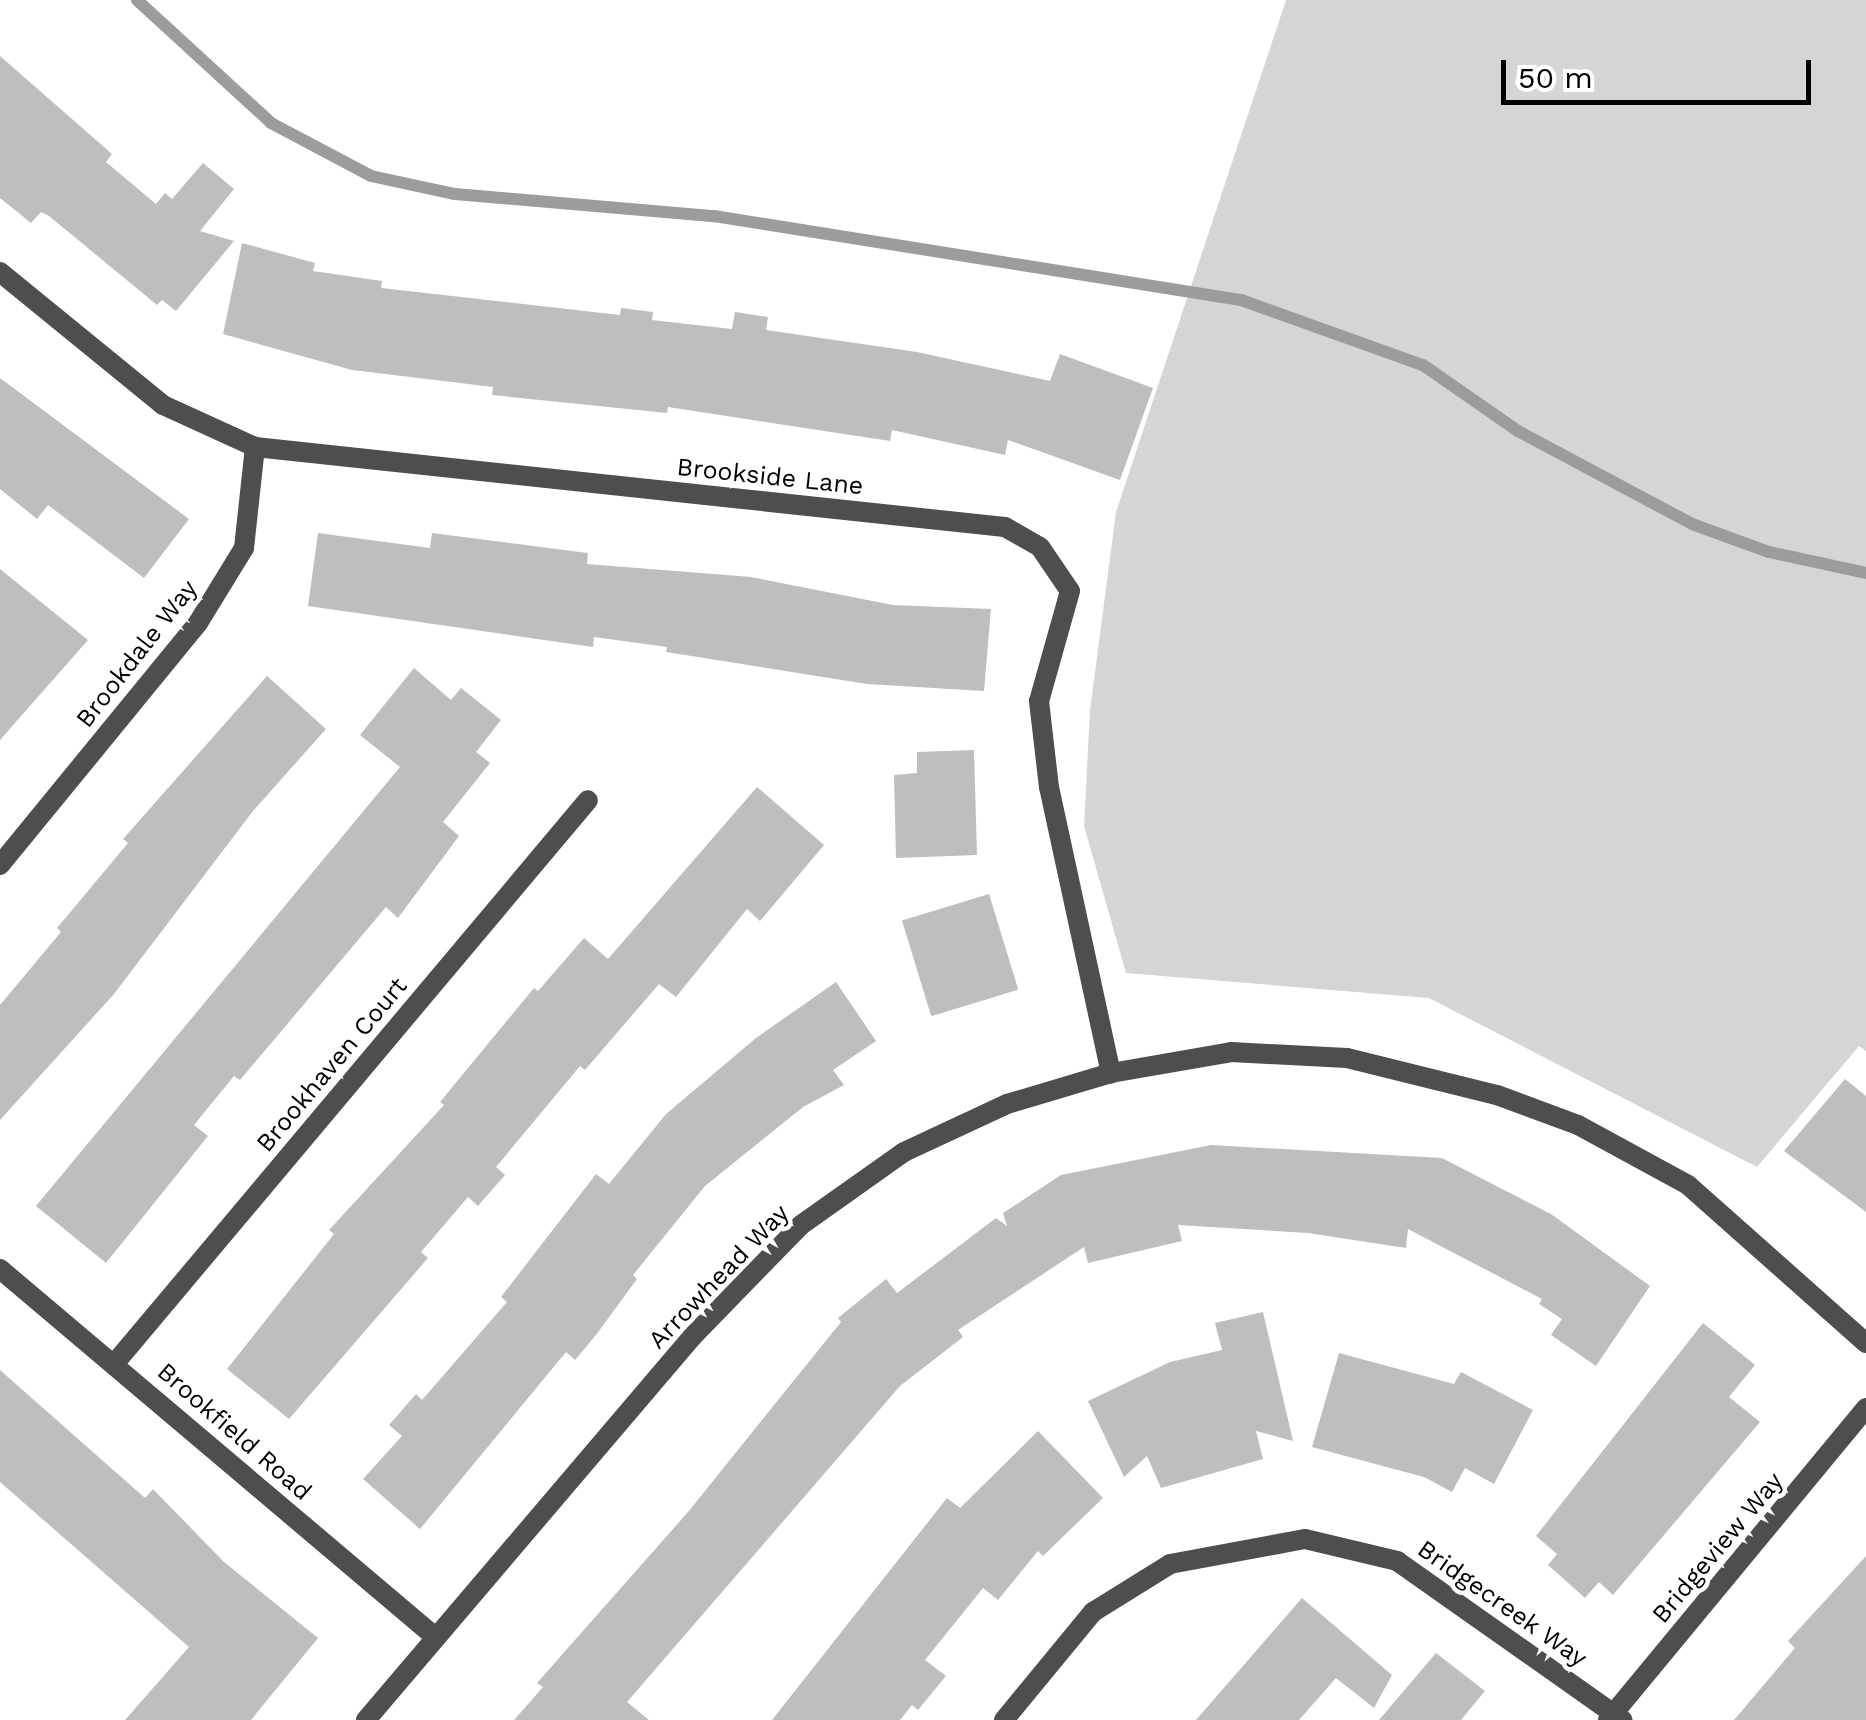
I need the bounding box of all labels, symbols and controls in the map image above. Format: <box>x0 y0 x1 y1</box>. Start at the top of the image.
scale bar <box>1506 40 1816 102</box>
text: 50 m <box>1518 60 1593 95</box>
street label: Brookside Lane <box>675 452 865 502</box>
street label: Brookdale Way <box>70 574 204 734</box>
street label: Brookhaven Court <box>250 972 414 1158</box>
street label: Arrowhead Way <box>642 1198 796 1356</box>
street label: Brookfield Road <box>151 1357 317 1507</box>
street label: Bridgeview Way <box>1646 1466 1790 1630</box>
street label: Bridgecreek Way <box>1411 1534 1593 1674</box>

